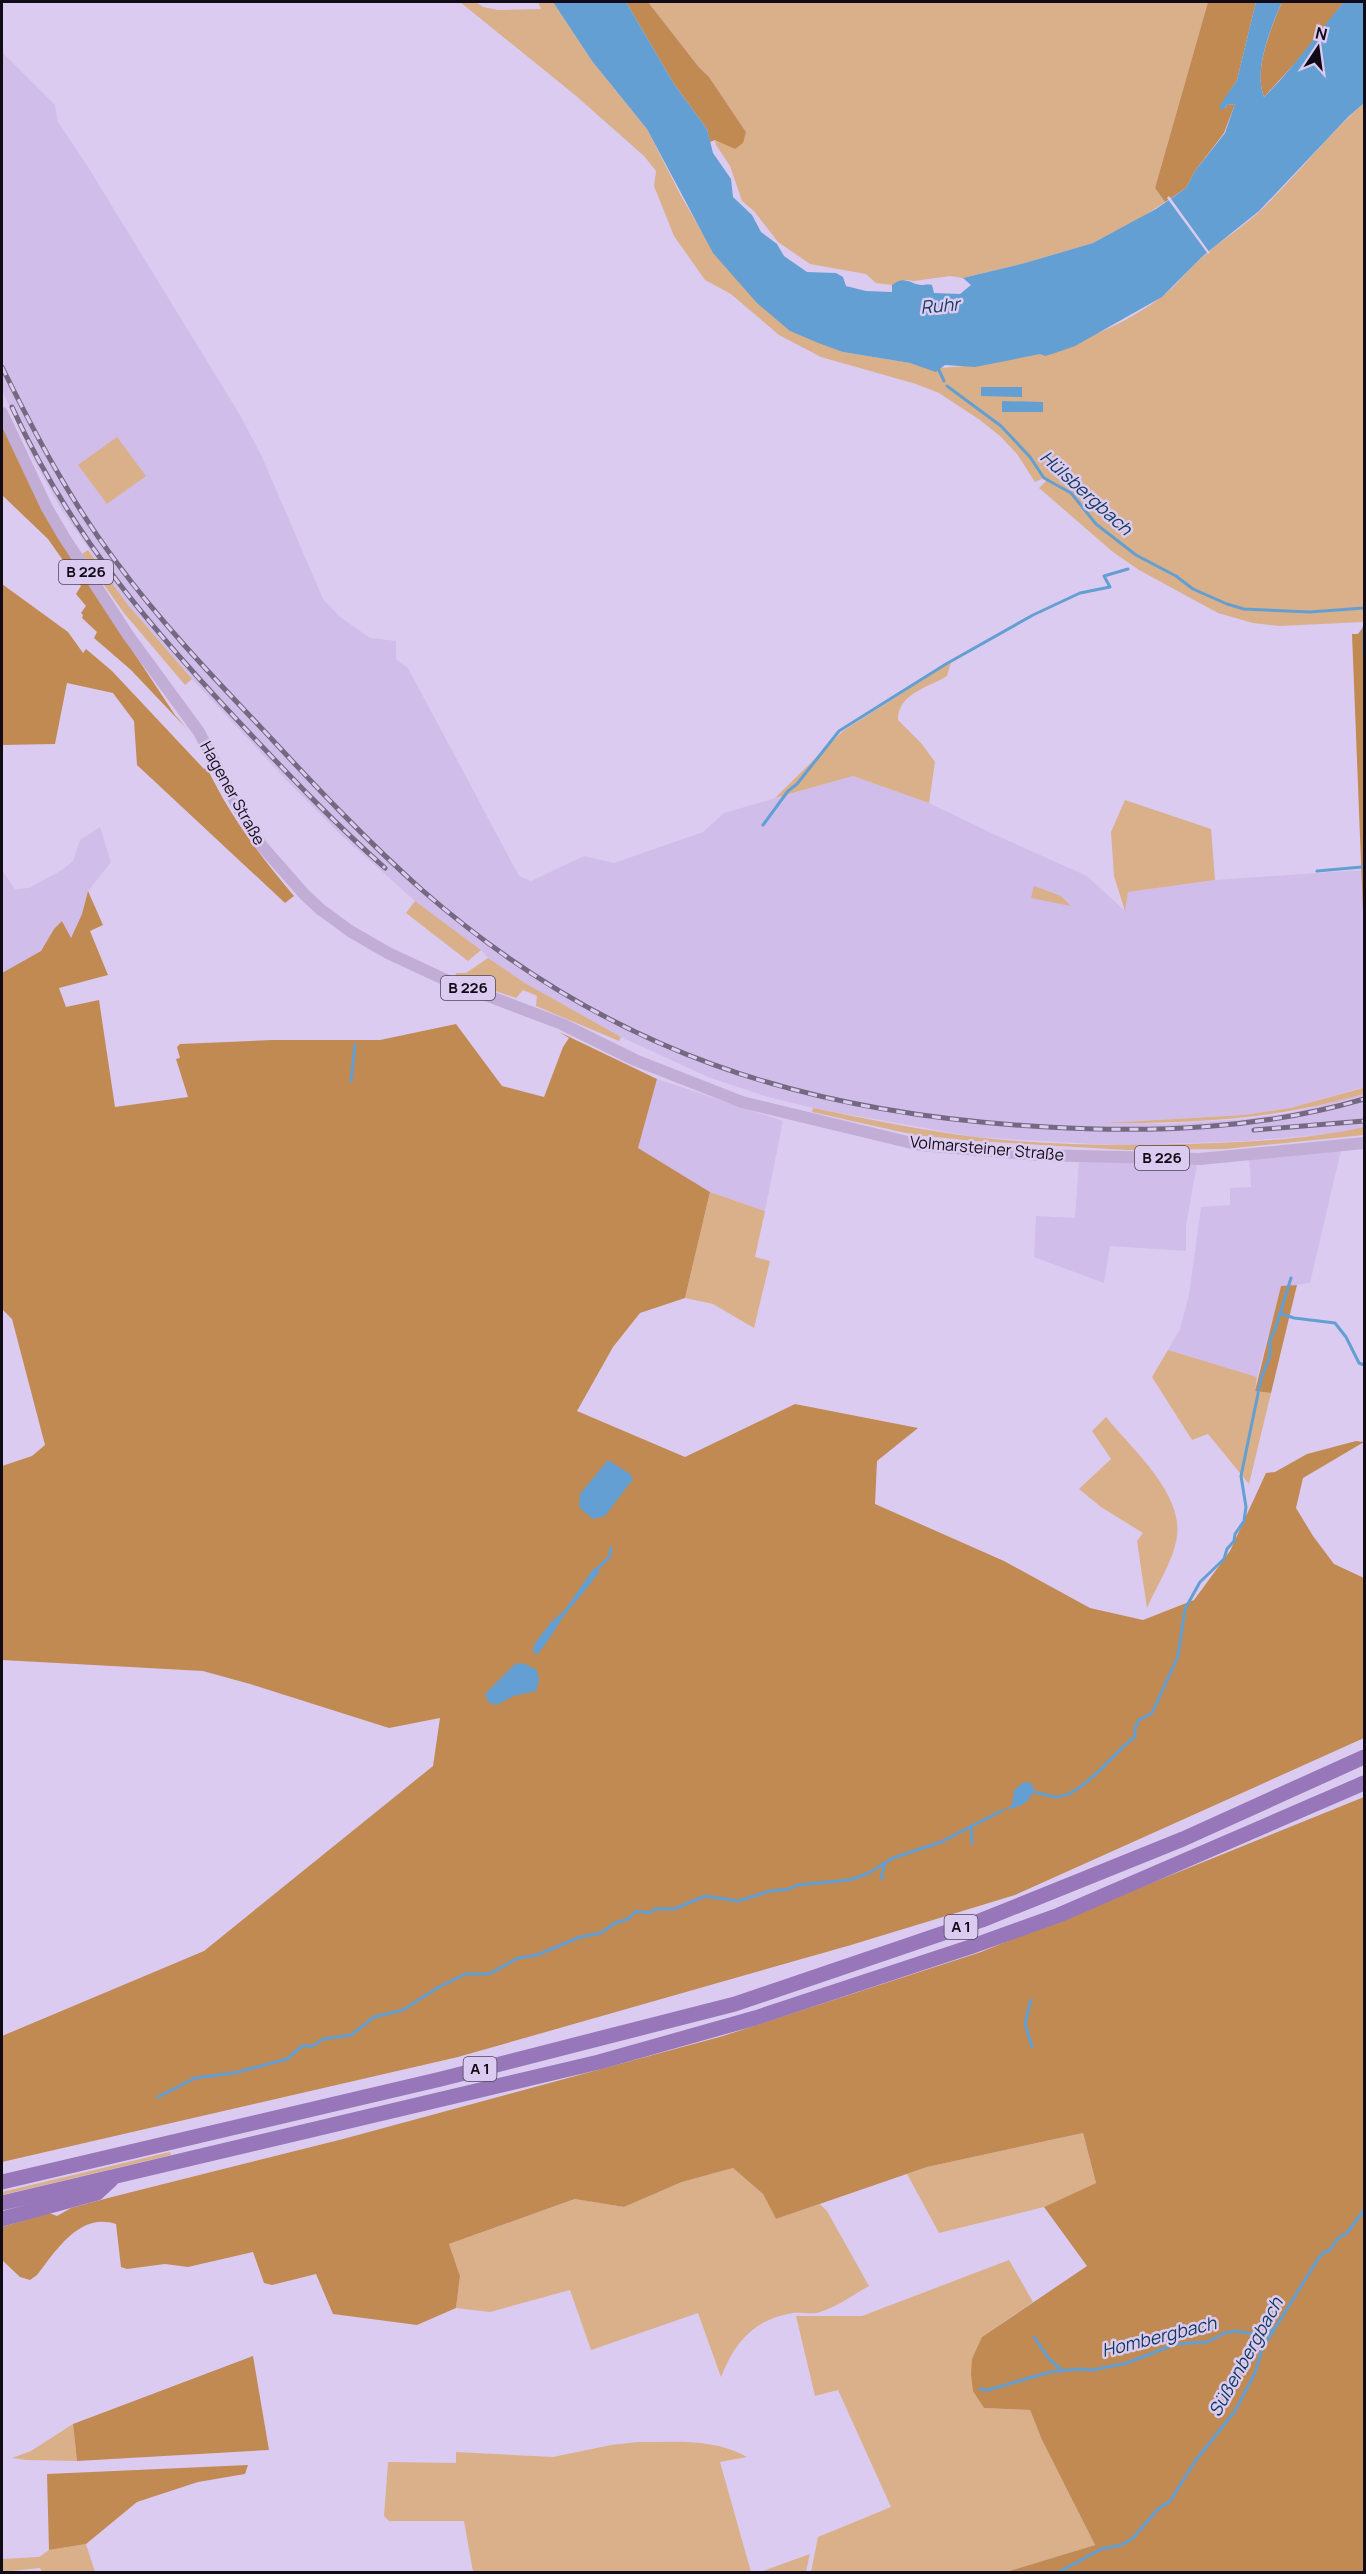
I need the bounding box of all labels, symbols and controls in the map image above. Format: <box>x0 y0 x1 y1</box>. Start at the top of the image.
north arrow <box>1288 18 1348 78</box>
text: N <box>1313 21 1329 45</box>
water label: Ruhr <box>919 291 963 319</box>
water label: Hülsbergbach <box>1036 445 1139 541</box>
road number: B 226 <box>59 560 113 584</box>
street label: Hagener Straße <box>195 737 271 849</box>
road number: B 226 <box>441 976 495 1000</box>
street label: Volmarsteiner Straße <box>909 1130 1065 1166</box>
road number: B 226 <box>1135 1146 1189 1170</box>
road number: A 1 <box>944 1915 978 1939</box>
road number: A 1 <box>464 2057 496 2081</box>
water label: Süßenbergbach <box>1202 2291 1288 2420</box>
water label: Hombergbach <box>1099 2310 1220 2362</box>

